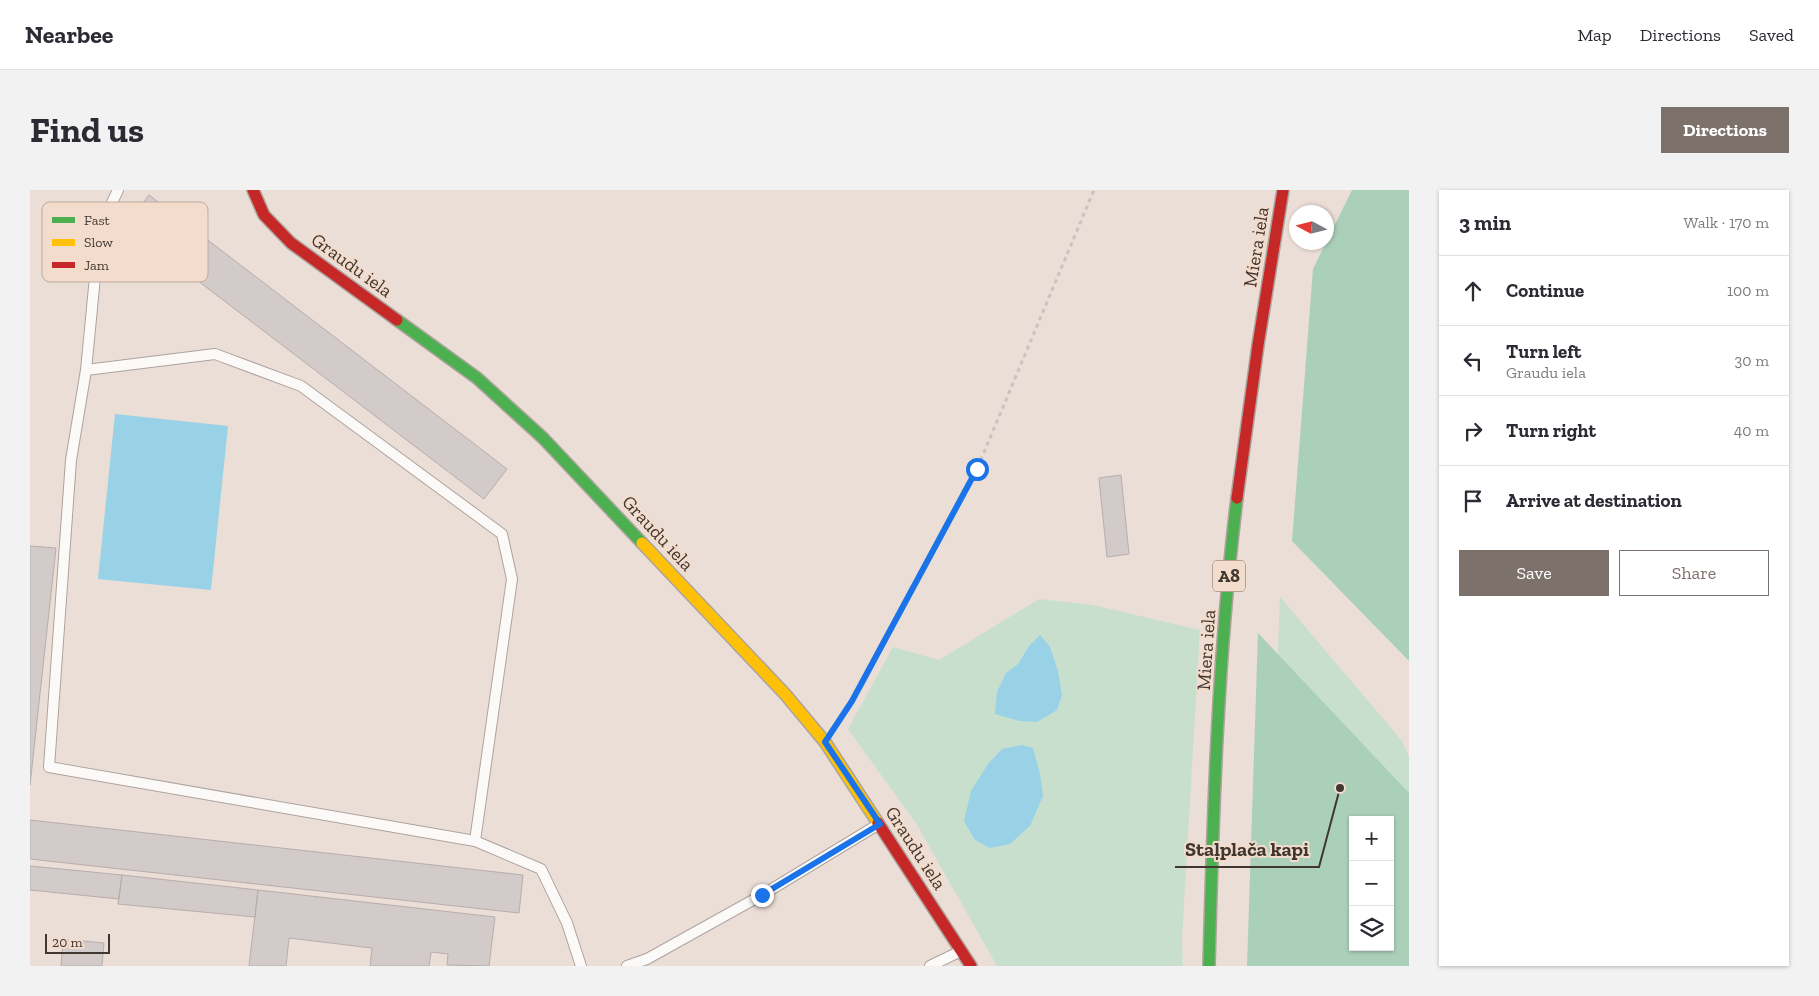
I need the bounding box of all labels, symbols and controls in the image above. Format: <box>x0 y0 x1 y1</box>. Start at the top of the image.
text: Nearbee <box>25 20 113 49</box>
text: Map <box>1577 24 1612 46</box>
text: Directions <box>1640 24 1721 46</box>
text: Saved <box>1749 24 1794 46</box>
button: Directions <box>1661 107 1789 153</box>
text: Find us <box>30 109 144 151</box>
legend <box>42 202 208 282</box>
street label: Miera iela <box>1238 205 1274 289</box>
north arrow <box>1289 205 1334 250</box>
text: 3 min <box>1459 210 1511 235</box>
text: Fast <box>84 212 111 229</box>
text: Walk · 170 m <box>1684 213 1769 232</box>
street label: Graudu iela <box>307 228 397 302</box>
text: Slow <box>84 234 113 251</box>
text: Jam <box>84 257 109 274</box>
icon: ahead <box>1459 277 1487 305</box>
text: Continue <box>1506 279 1584 302</box>
text: 100 m <box>1727 281 1769 300</box>
text: Turn left <box>1506 340 1581 363</box>
icon: left <box>1459 347 1487 375</box>
text: 30 m <box>1735 351 1769 370</box>
text: Graudu iela <box>1506 363 1586 382</box>
icon: right <box>1459 417 1487 445</box>
text: Turn right <box>1506 419 1596 442</box>
text: 40 m <box>1734 421 1769 440</box>
route start <box>966 458 989 481</box>
icon: arrive <box>1459 487 1487 515</box>
text: Arrive at destination <box>1506 489 1682 512</box>
street label: Graudu iela <box>617 490 699 576</box>
button: Save <box>1459 550 1609 596</box>
button: Share <box>1619 550 1769 596</box>
road number: A8 <box>1213 561 1245 592</box>
street label: Miera iela <box>1192 609 1220 691</box>
street label: Graudu iela <box>881 802 951 894</box>
map controls <box>1349 816 1394 951</box>
button: + <box>1349 816 1394 861</box>
callout: Staļplača kapi <box>1175 832 1319 867</box>
text: Staļplača kapi <box>1185 837 1309 861</box>
button: − <box>1349 861 1394 906</box>
route end <box>751 884 774 907</box>
button: layers <box>1349 906 1394 951</box>
scale bar <box>45 931 110 954</box>
text: 20 m <box>52 934 83 951</box>

